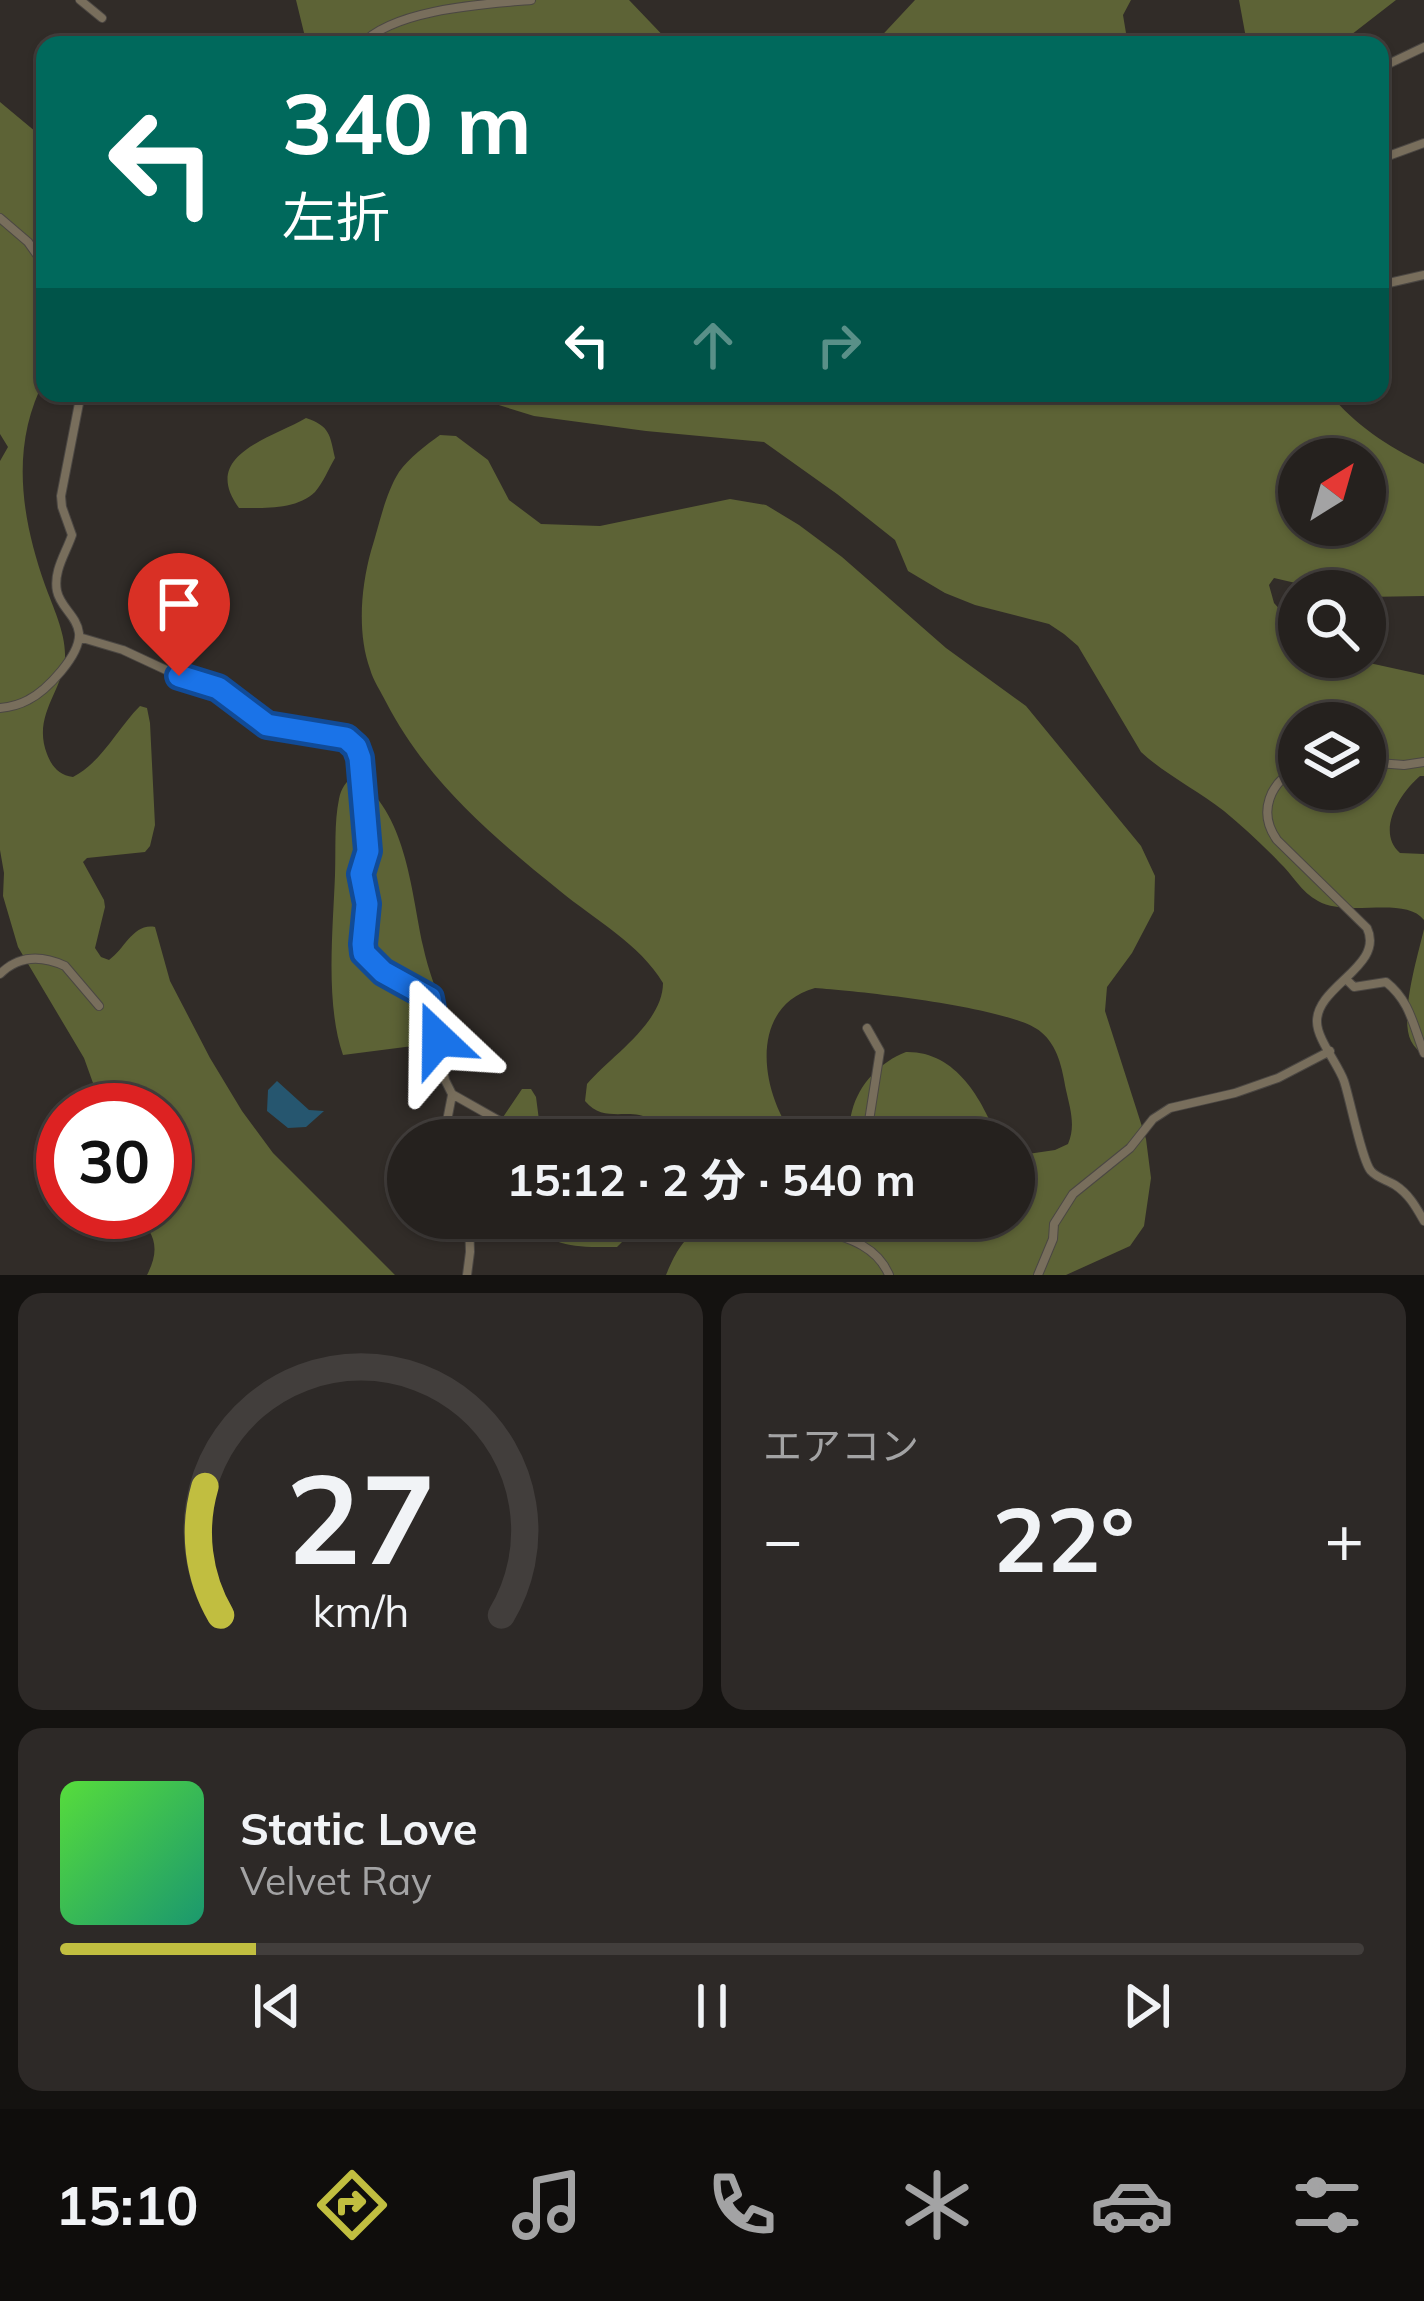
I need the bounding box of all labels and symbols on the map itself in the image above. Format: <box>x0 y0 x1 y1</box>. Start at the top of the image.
north arrow <box>1278 438 1386 546</box>
pin <box>128 553 230 676</box>
position arrow <box>375 976 501 1102</box>
speed limit sign: 30 <box>36 1083 192 1239</box>

